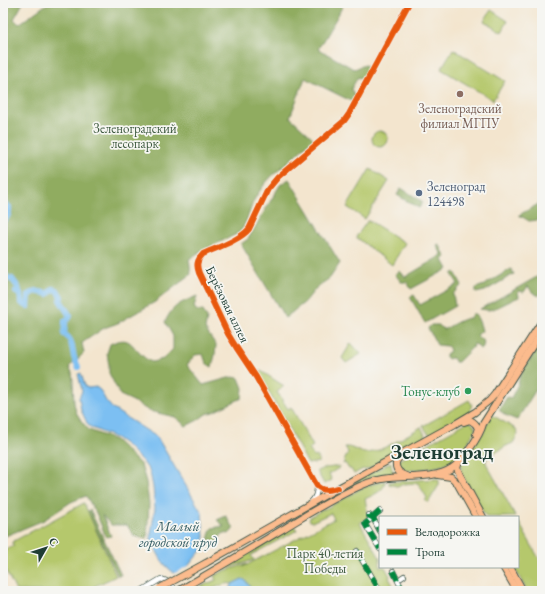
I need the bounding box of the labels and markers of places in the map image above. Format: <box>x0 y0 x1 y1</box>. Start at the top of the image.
marker: Зеленоградский филиал МГПУ <box>455 89 465 99</box>
place label: Зеленоградский филиал МГПУ <box>418 100 502 132</box>
place label: Зеленоград 124498 <box>427 178 486 210</box>
marker: Зеленоград 124498 <box>414 188 424 198</box>
place label: Тонус-клуб <box>401 383 460 400</box>
marker: Тонус-клуб <box>463 386 473 396</box>

